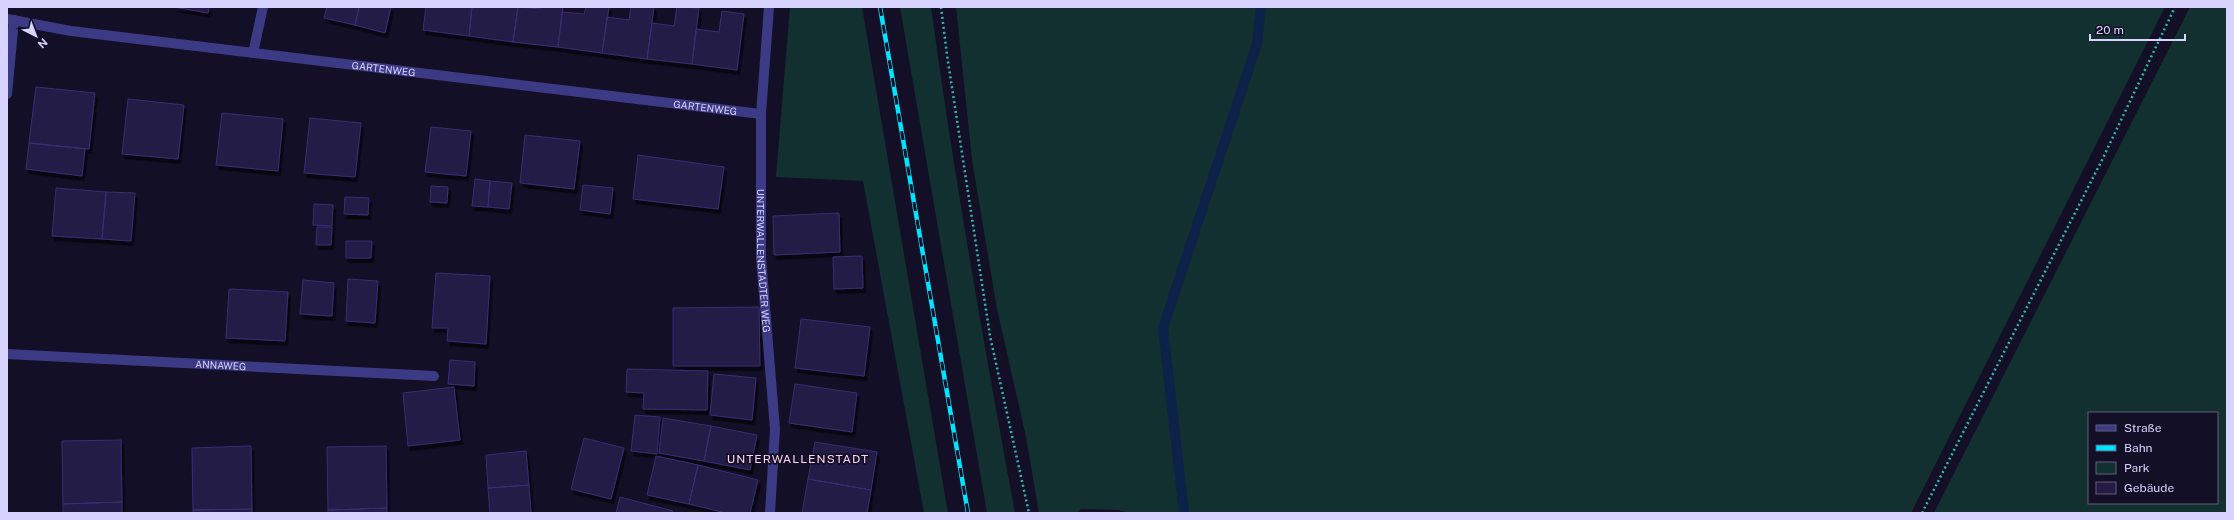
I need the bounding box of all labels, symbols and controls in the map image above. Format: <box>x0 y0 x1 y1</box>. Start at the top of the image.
north arrow <box>16 16 56 56</box>
scale bar <box>2090 16 2185 42</box>
text: 20 m <box>2096 23 2124 37</box>
text: N <box>35 36 50 51</box>
street label: GARTENWEG <box>351 59 416 78</box>
street label: GARTENWEG <box>673 98 738 117</box>
street label: UNTERWALLENSTADTER WEG <box>755 189 773 333</box>
street label: ANNAWEG <box>195 358 247 372</box>
legend <box>2088 412 2218 504</box>
text: Straße <box>2124 421 2162 435</box>
text: Bahn <box>2124 441 2153 455</box>
district label: UNTERWALLENSTADT <box>727 452 869 466</box>
text: Park <box>2124 461 2150 475</box>
text: Gebäude <box>2124 481 2174 495</box>

